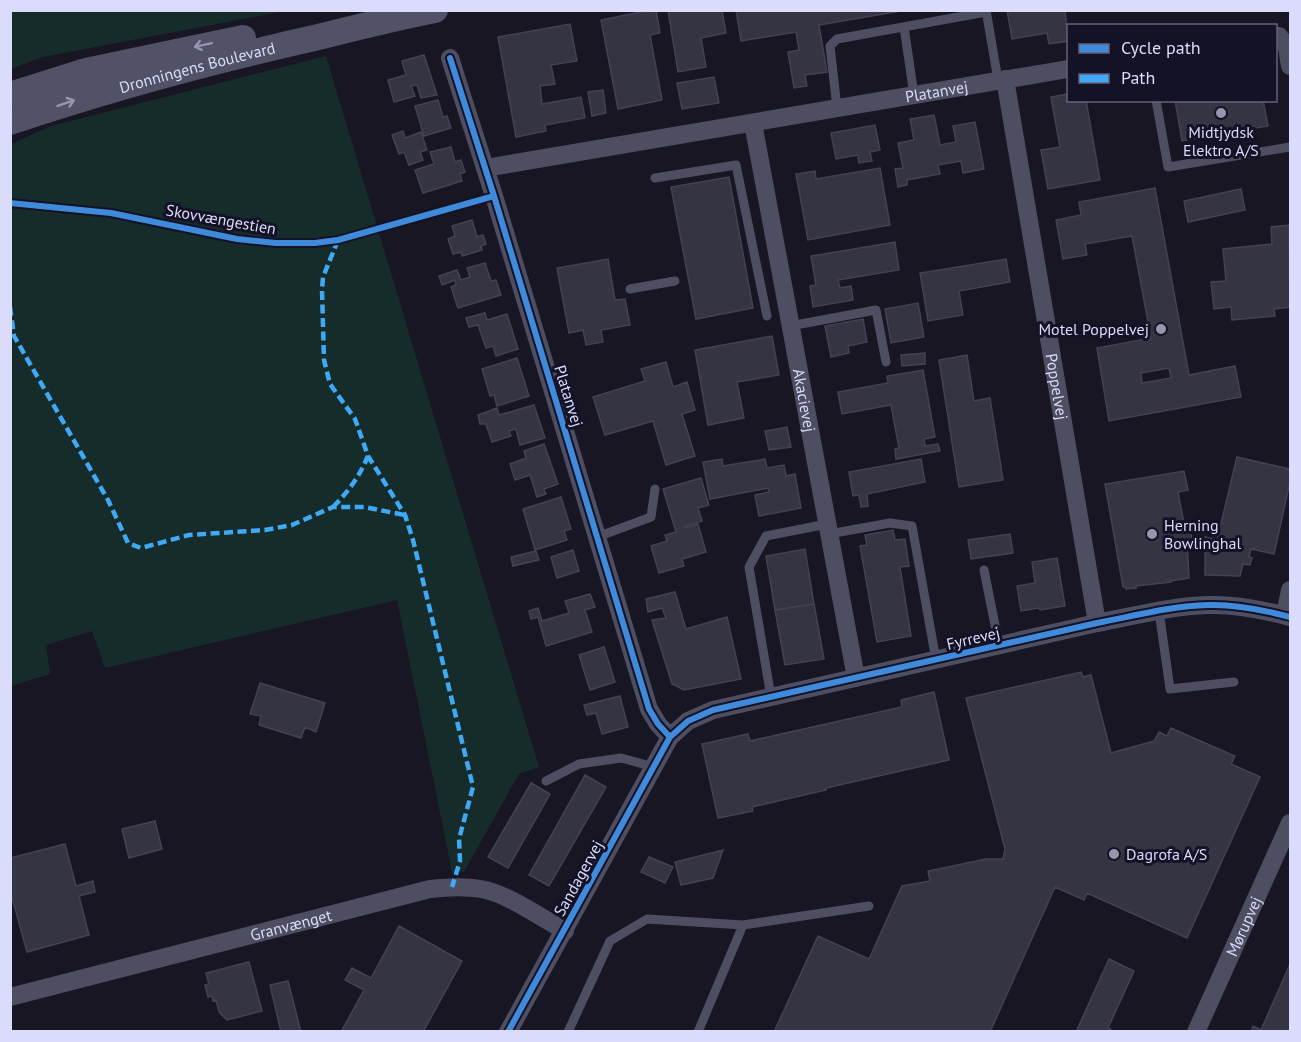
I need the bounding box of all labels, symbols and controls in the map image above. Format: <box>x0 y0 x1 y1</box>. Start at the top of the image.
legend <box>1067 24 1277 102</box>
text: Cycle path <box>1121 36 1201 59</box>
street label: Dronningens Boulevard <box>117 37 277 97</box>
one-way arrow <box>194 40 213 51</box>
text: Path <box>1121 66 1155 89</box>
street label: Platanvej <box>903 76 970 107</box>
one-way arrow <box>56 97 75 108</box>
marker: Midtjydsk Elektro A/S <box>1214 106 1228 120</box>
place label: Midtjydsk Elektro A/S <box>1183 122 1259 160</box>
street label: Skovvængestien <box>164 199 278 239</box>
place label: Motel Poppelvej <box>1038 319 1149 339</box>
marker: Motel Poppelvej <box>1154 322 1168 336</box>
street label: Poppelvej <box>1042 352 1072 421</box>
street label: Platanvej <box>550 363 588 429</box>
street label: Akacievej <box>789 367 820 434</box>
place label: Herning Bowlinghal <box>1164 515 1241 553</box>
marker: Herning Bowlinghal <box>1145 527 1159 541</box>
street label: Fyrrevej <box>944 622 1002 654</box>
street label: Sandagervej <box>549 836 607 920</box>
place label: Dagrofa A/S <box>1126 844 1207 864</box>
marker: Dagrofa A/S <box>1107 847 1121 861</box>
street label: Mørupvej <box>1221 893 1266 959</box>
street label: Granvænget <box>248 905 334 945</box>

